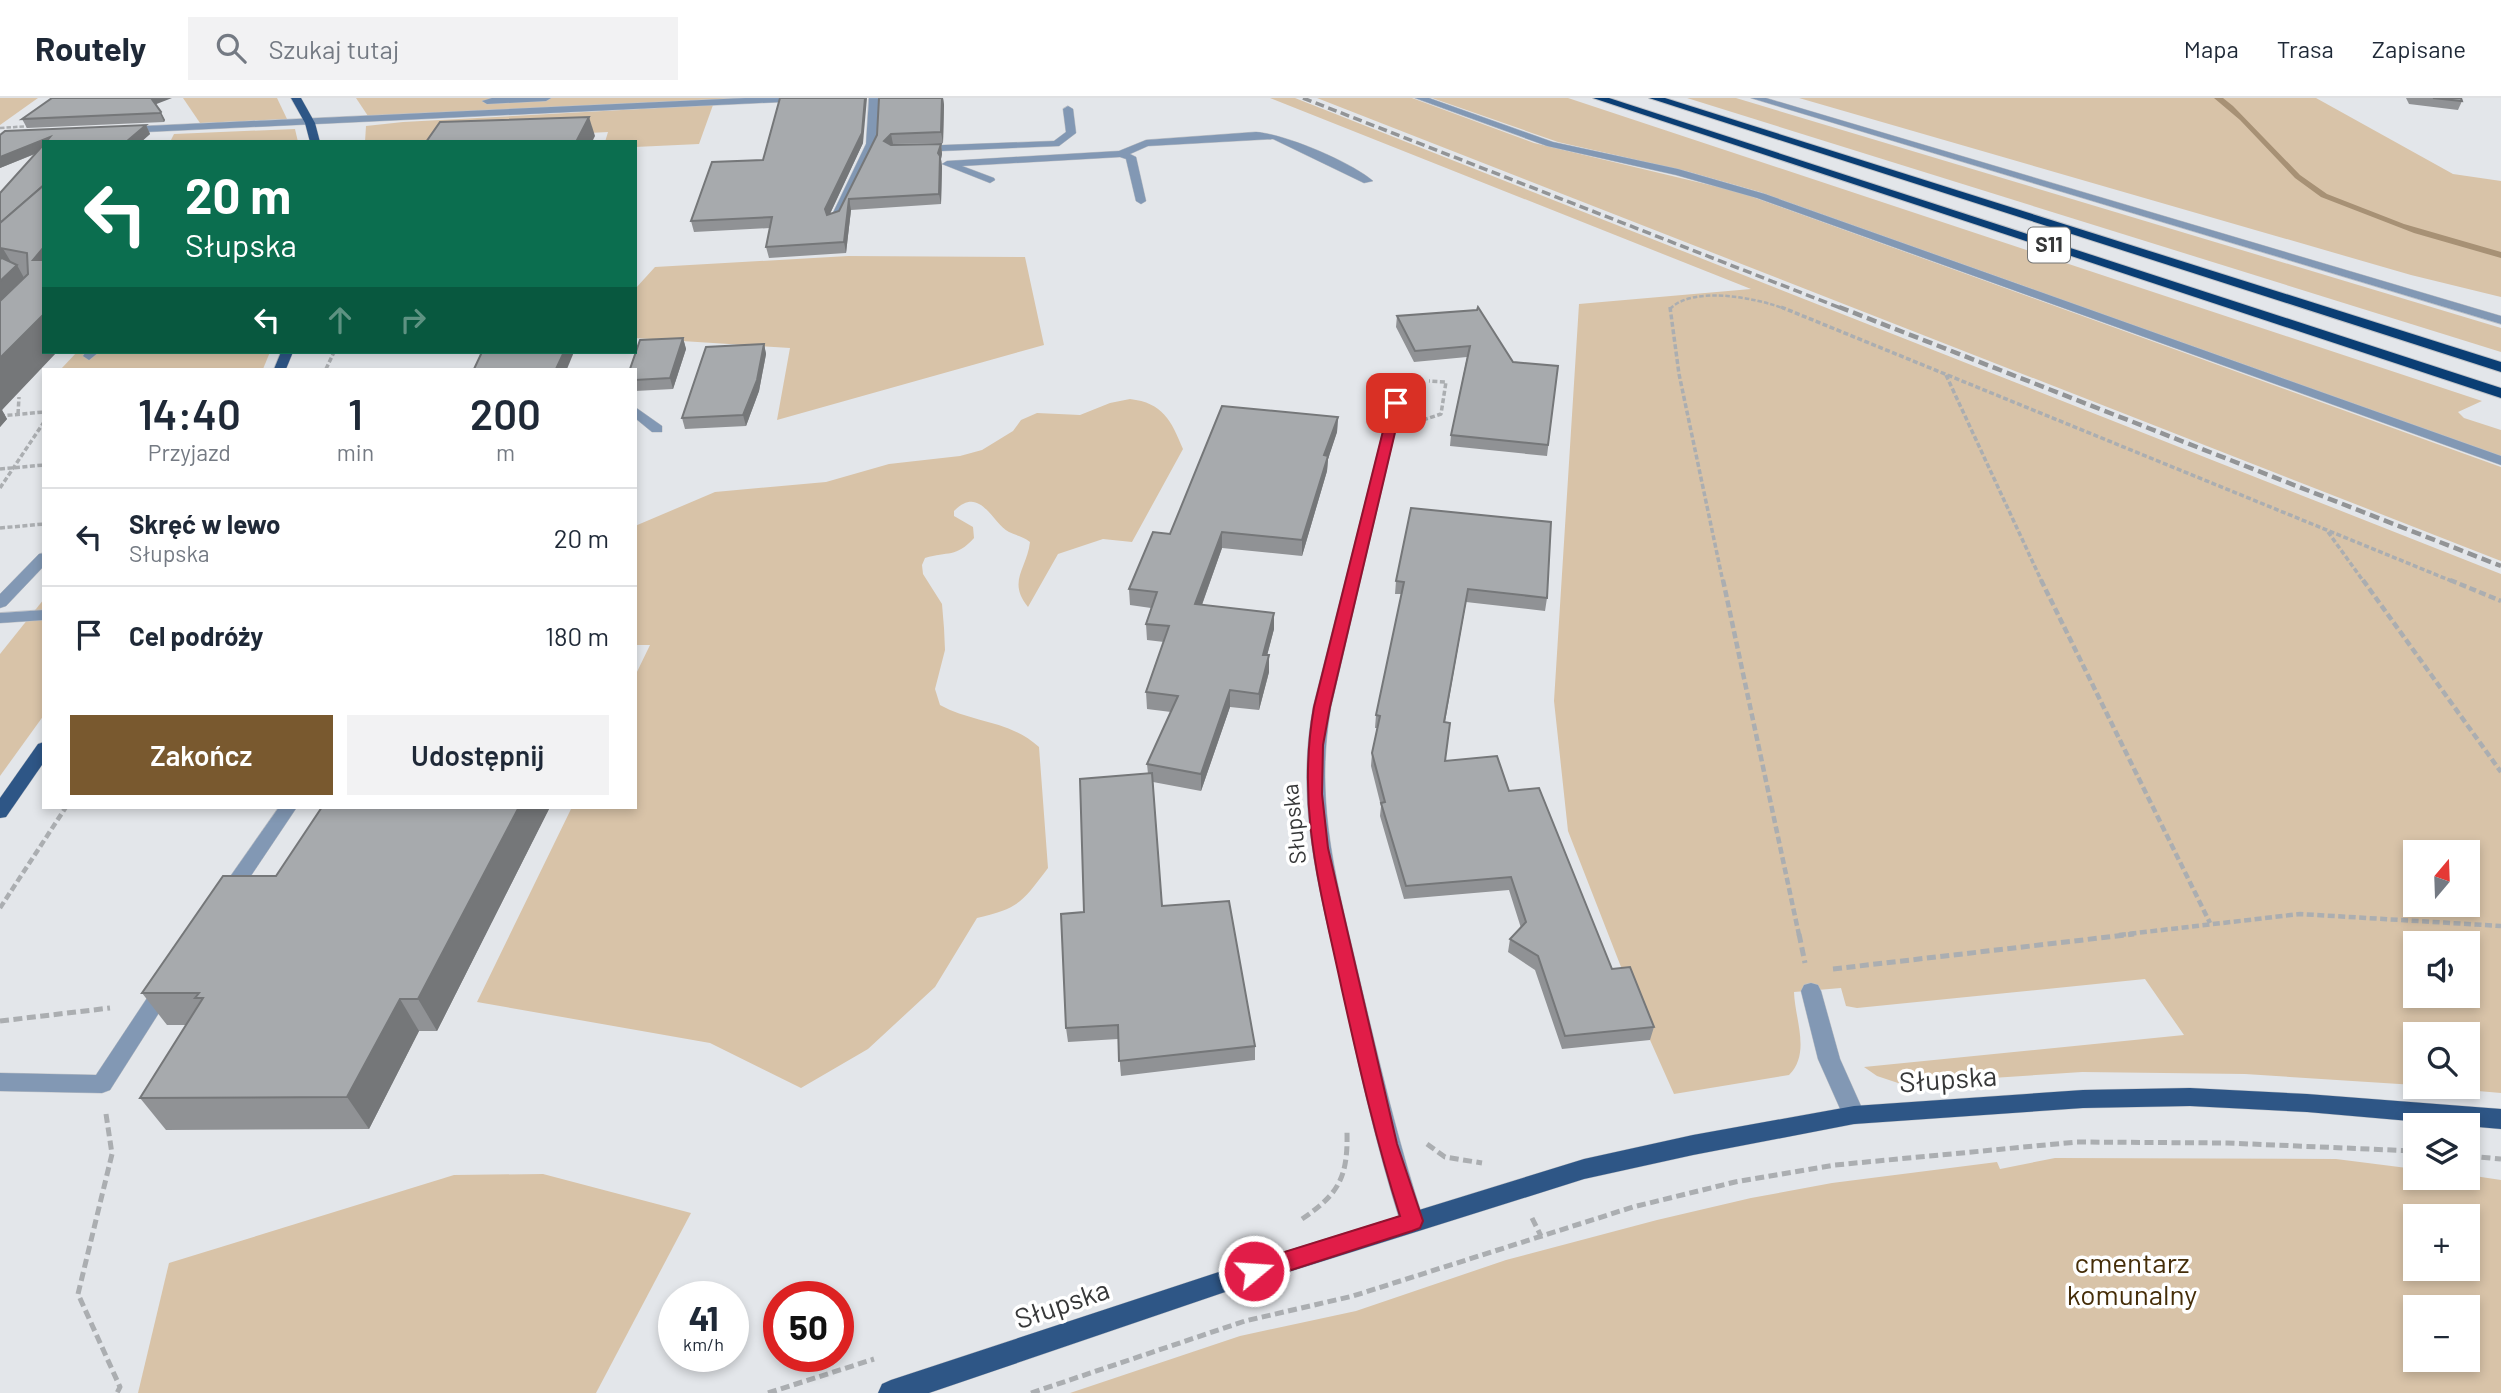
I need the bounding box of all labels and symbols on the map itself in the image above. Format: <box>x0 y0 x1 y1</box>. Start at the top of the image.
road number: S11 <box>2028 228 2070 262</box>
pin <box>1366 373 1426 433</box>
street label: Słupska <box>1275 783 1311 866</box>
north arrow <box>2403 840 2480 917</box>
street label: Słupska <box>1898 1058 1998 1098</box>
position arrow <box>1217 1234 1291 1308</box>
park label: cmentarz komunalny <box>2067 1245 2197 1311</box>
street label: Słupska <box>1010 1271 1114 1335</box>
speed limit sign: 50 <box>763 1281 854 1372</box>

